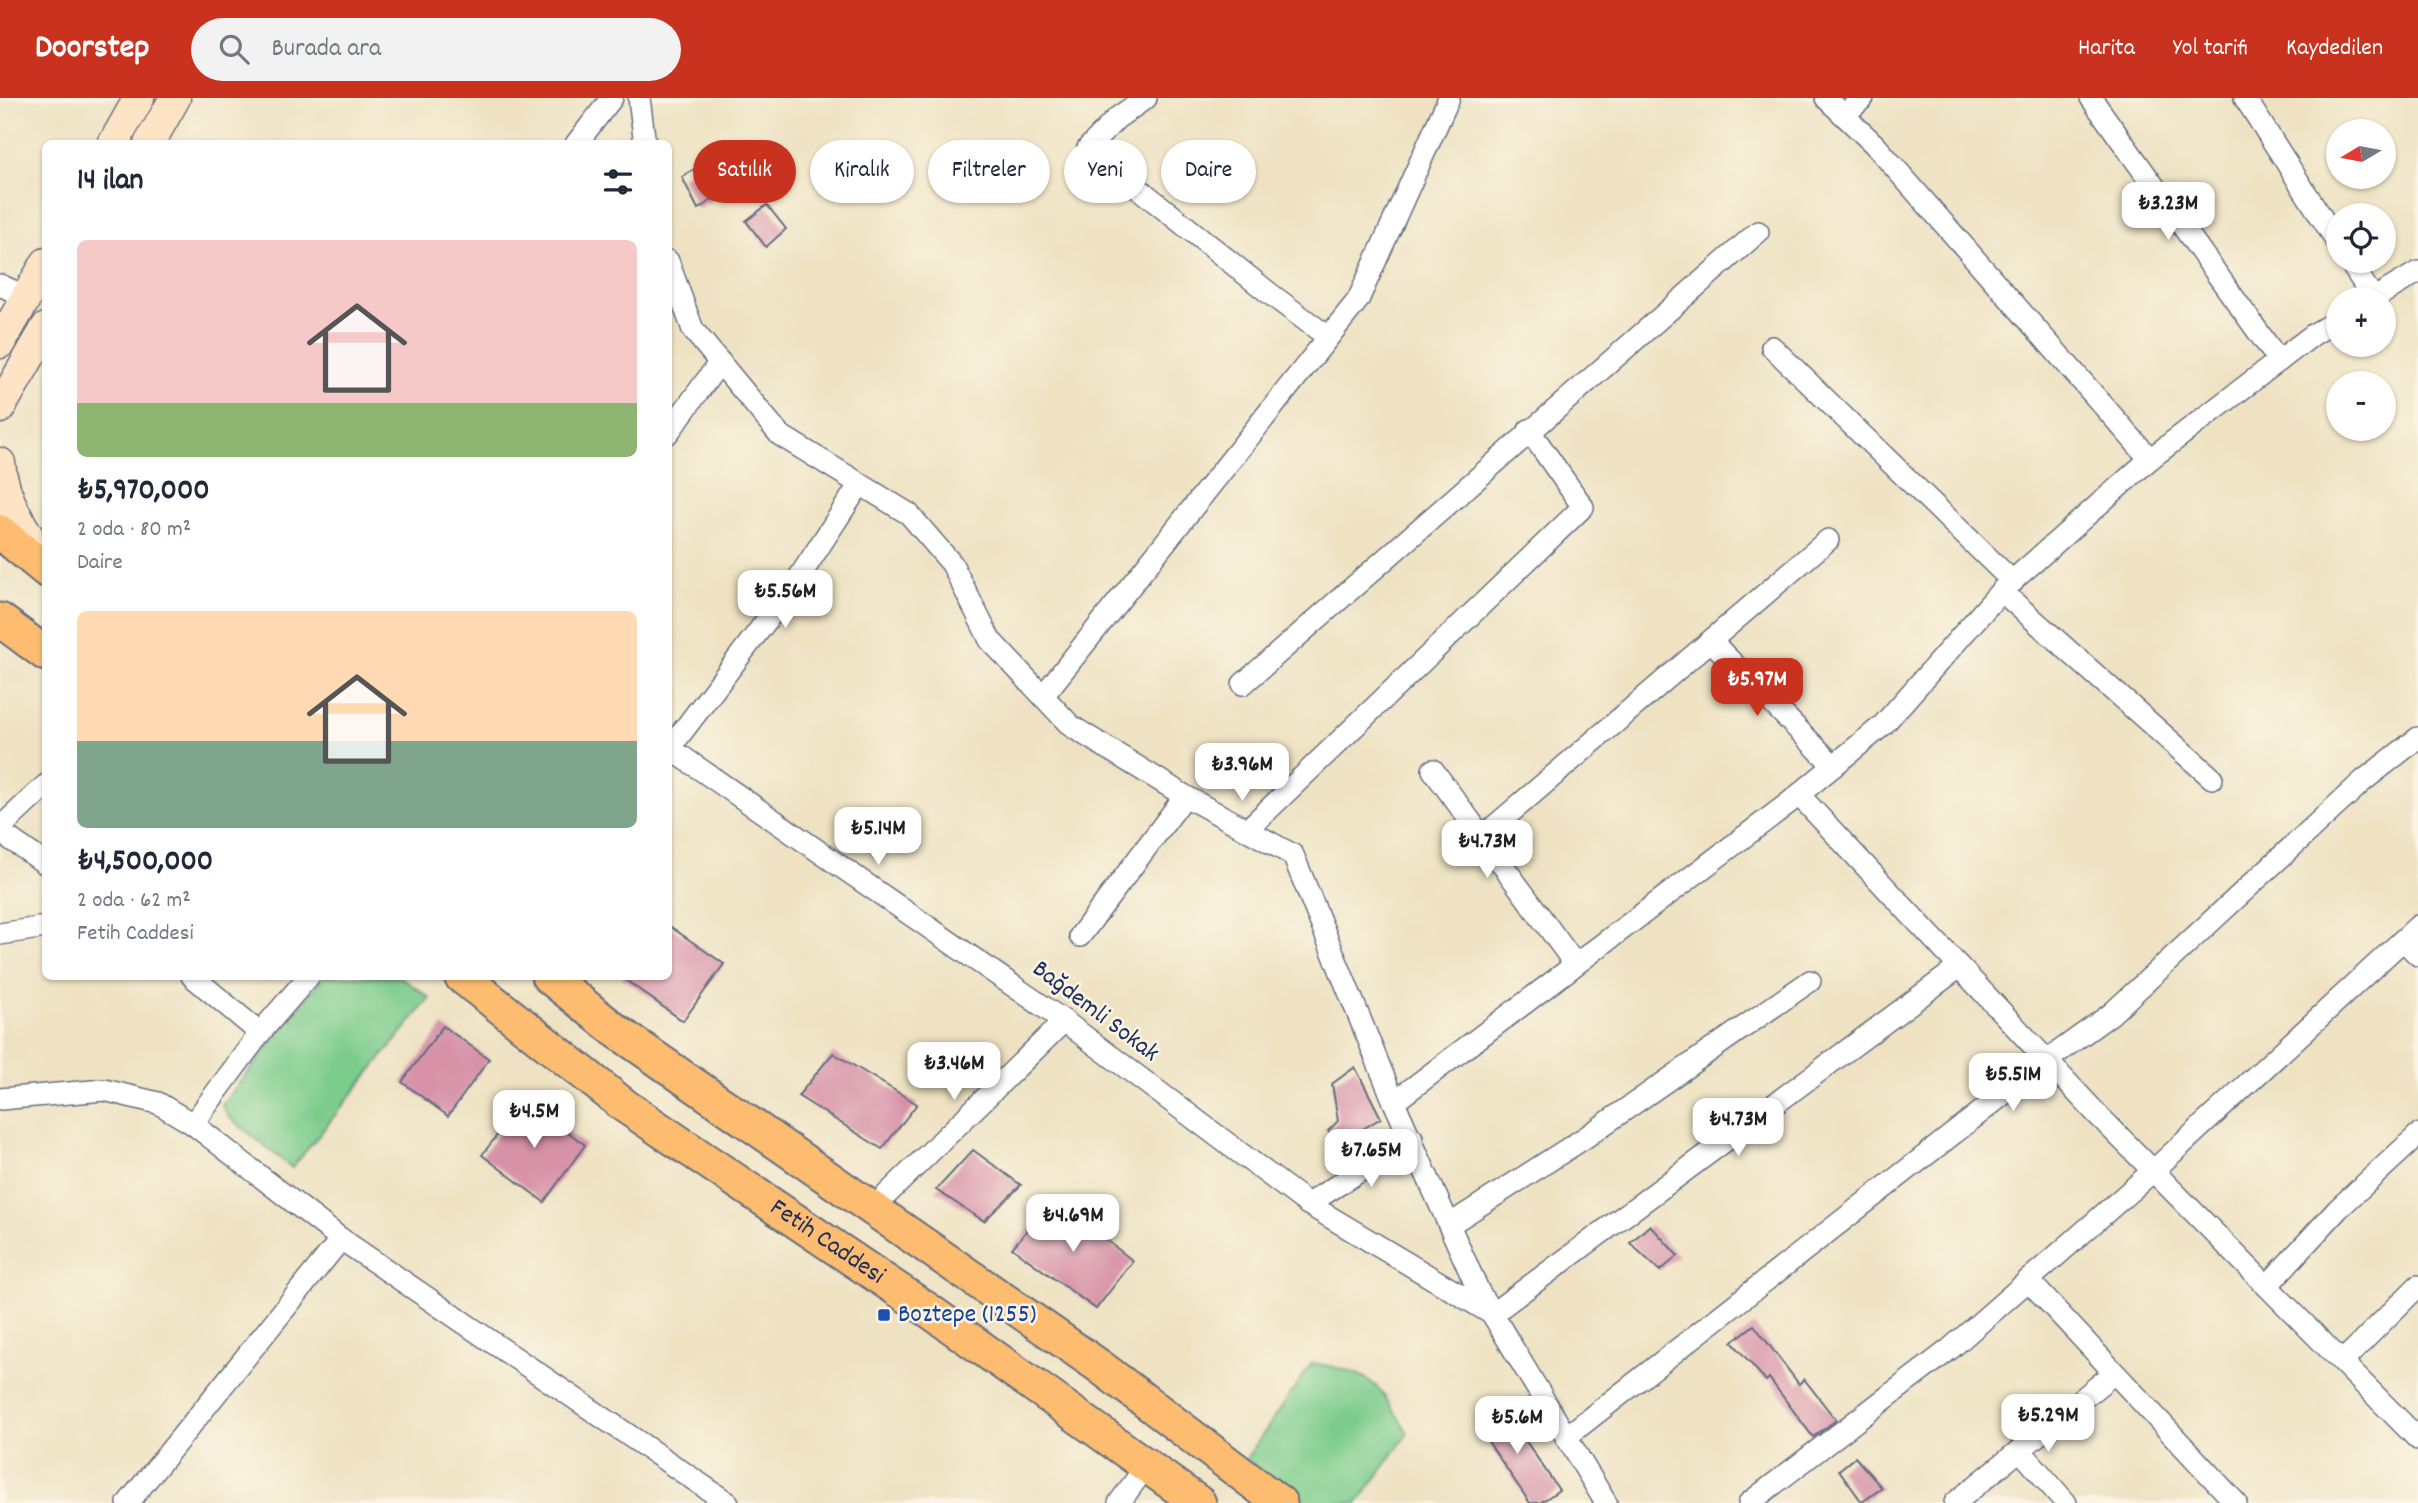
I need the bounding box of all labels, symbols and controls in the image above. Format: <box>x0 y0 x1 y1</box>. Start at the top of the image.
search box <box>191 18 681 81</box>
text: Doorstep <box>35 26 149 73</box>
icon: search <box>215 30 253 68</box>
text: Burada ara <box>271 31 381 68</box>
text: Harita <box>2078 32 2135 66</box>
text: Yol tarifi <box>2173 32 2248 66</box>
text: Kaydedilen <box>2286 32 2383 66</box>
north arrow <box>2326 119 2396 189</box>
map controls <box>2326 119 2396 441</box>
chip: Satılık <box>693 140 796 203</box>
chip: Kiralık <box>810 140 914 203</box>
chip: Filtreler <box>928 140 1050 203</box>
chip: Yeni <box>1064 140 1147 203</box>
chip: Daire <box>1161 140 1256 203</box>
text: 14 ilan <box>77 161 143 204</box>
icon: filters <box>599 163 637 201</box>
pin: ₺3.23M <box>2111 183 2225 242</box>
text: ₺3.23M <box>2138 188 2198 221</box>
button: locate <box>2326 203 2396 273</box>
icon: home <box>294 285 420 411</box>
button: + <box>2326 287 2396 357</box>
button: − <box>2326 371 2396 441</box>
text: ₺5,970,000 <box>77 471 210 514</box>
text: 2 oda · 80 m² <box>77 514 191 547</box>
text: Daire <box>77 547 123 580</box>
pin: ₺5.56M <box>728 570 842 630</box>
text: ₺5.56M <box>754 576 816 609</box>
icon: home <box>294 656 420 782</box>
pin: ₺5.97M <box>1700 658 1814 718</box>
text: ₺5.97M <box>1727 664 1787 697</box>
pin: ₺3.96M <box>1185 744 1299 803</box>
text: ₺3.96M <box>1211 749 1273 782</box>
pin: ₺5.14M <box>821 808 935 867</box>
text: ₺5.14M <box>850 813 906 846</box>
pin: ₺4.73M <box>1430 820 1544 880</box>
text: ₺4.73M <box>1458 826 1516 859</box>
text: ₺4,500,000 <box>77 842 213 885</box>
text: 2 oda · 62 m² <box>77 885 191 918</box>
text: Fetih Caddesi <box>77 918 194 951</box>
street label: Bağdemli Sokak <box>1024 952 1166 1072</box>
pin: ₺3.46M <box>897 1042 1011 1102</box>
text: ₺3.46M <box>923 1048 985 1081</box>
pin: ₺5.51M <box>1956 1054 2070 1113</box>
text: ₺5.51M <box>1985 1059 2041 1092</box>
pin: ₺4.5M <box>485 1090 583 1150</box>
text: ₺4.5M <box>509 1096 559 1129</box>
pin: ₺4.73M <box>1681 1098 1795 1158</box>
text: ₺4.73M <box>1709 1104 1767 1137</box>
pin: ₺7.65M <box>1314 1130 1428 1189</box>
text: ₺7.65M <box>1341 1135 1401 1168</box>
street label: Fetih Caddesi <box>762 1190 892 1294</box>
pin: ₺4.69M <box>1016 1194 1130 1254</box>
text: ₺4.69M <box>1042 1200 1104 1233</box>
place label: Boztepe (1255) <box>898 1297 1036 1334</box>
marker: Boztepe (1255) <box>876 1307 892 1323</box>
pin: ₺5.29M <box>1991 1394 2105 1454</box>
pin: ₺5.6M <box>1468 1396 1566 1456</box>
text: ₺5.29M <box>2017 1400 2079 1433</box>
text: ₺5.6M <box>1491 1402 1543 1435</box>

